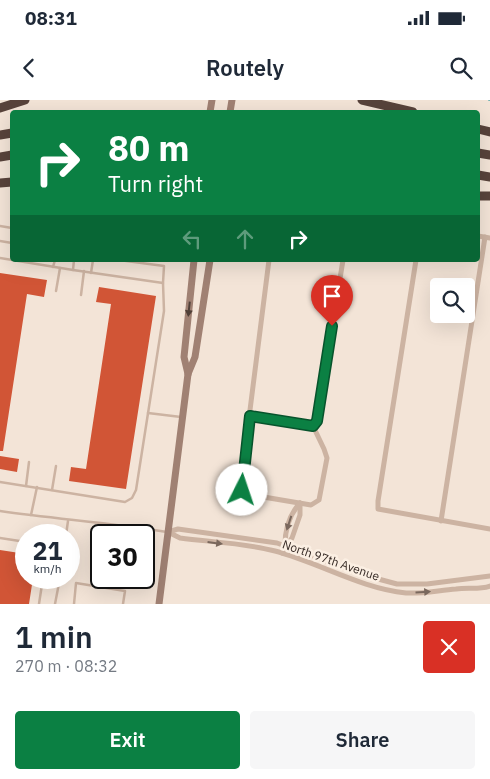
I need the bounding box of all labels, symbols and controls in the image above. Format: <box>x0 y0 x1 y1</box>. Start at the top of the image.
text: 08:31 <box>25 6 77 30</box>
text: Routely <box>206 53 284 82</box>
icon: back <box>15 54 43 82</box>
icon: search <box>447 54 475 82</box>
text: 80 m <box>108 125 190 171</box>
icon: right <box>25 130 90 195</box>
text: Turn right <box>108 169 203 198</box>
icon: left <box>178 225 206 253</box>
icon: ahead <box>231 225 259 253</box>
icon: right <box>284 225 312 253</box>
pin <box>311 275 353 326</box>
map controls <box>430 278 475 323</box>
button: search <box>430 278 475 323</box>
icon: arrive <box>318 282 346 310</box>
one-way arrow <box>185 301 193 317</box>
position arrow <box>215 463 267 515</box>
one-way arrow <box>284 516 292 531</box>
speed limit sign: 30 <box>90 524 155 589</box>
text: 21 <box>32 534 63 567</box>
street label: North 97th Avenue <box>280 536 382 584</box>
one-way arrow <box>207 539 223 547</box>
text: km/h <box>33 561 62 576</box>
one-way arrow <box>415 588 431 596</box>
text: 1 min <box>15 617 93 656</box>
button: close <box>423 621 475 673</box>
text: 270 m · 08:32 <box>15 656 117 676</box>
button: Exit <box>15 711 240 769</box>
button: Share <box>250 711 475 769</box>

